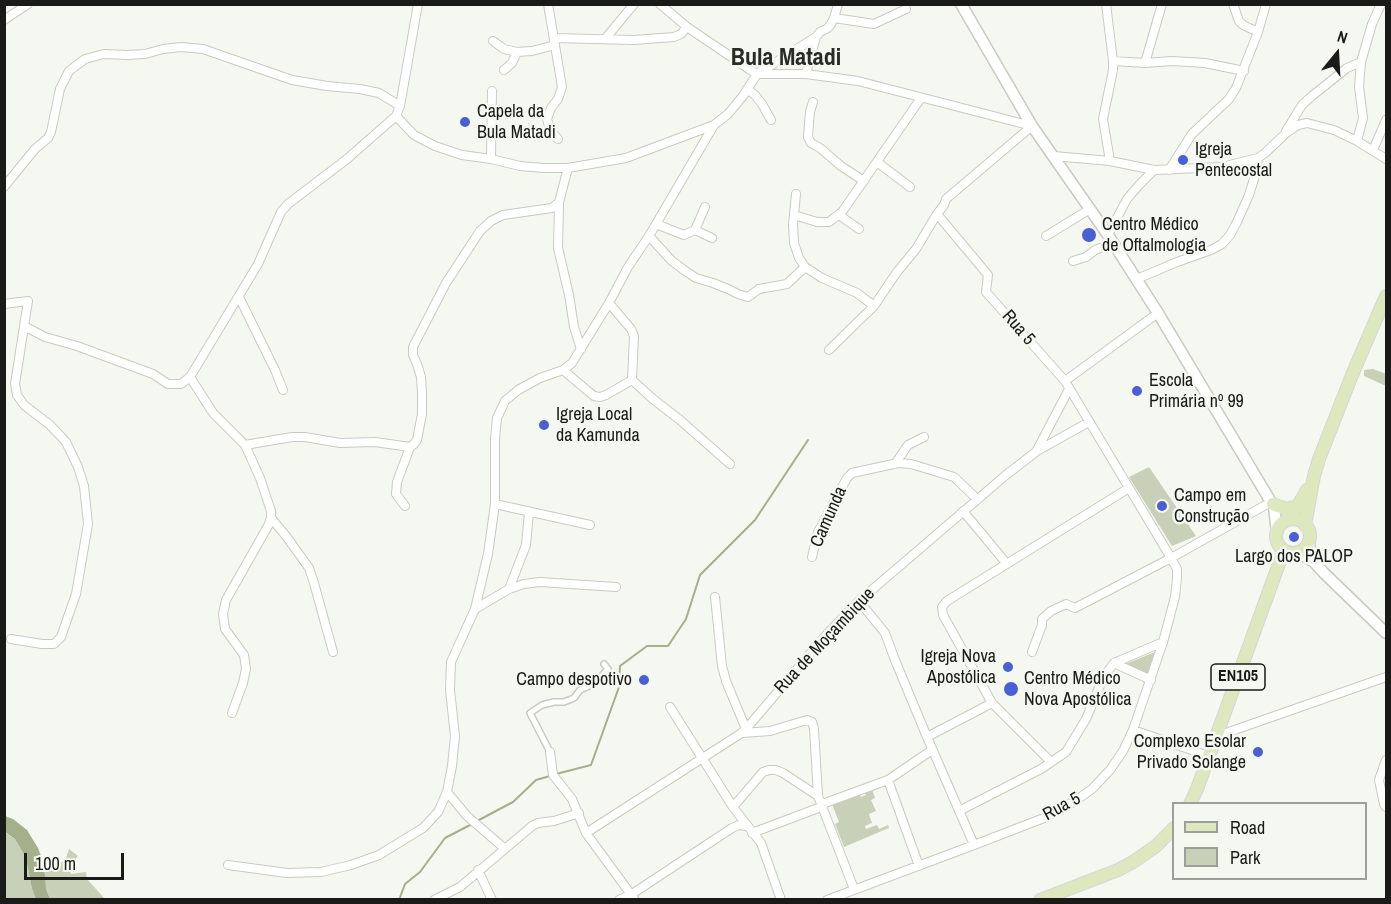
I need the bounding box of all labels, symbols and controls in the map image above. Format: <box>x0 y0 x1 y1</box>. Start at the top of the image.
north arrow <box>1307 24 1367 84</box>
text: N <box>1335 25 1350 49</box>
district label: Bula Matadi <box>731 45 841 73</box>
place label: Capela da Bula Matadi <box>477 101 556 144</box>
marker: Capela da Bula Matadi <box>458 115 472 129</box>
place label: Igreja Pentecostal <box>1195 139 1272 182</box>
marker: Igreja Pentecostal <box>1176 153 1190 167</box>
place label: Centro Médico de Oftalmologia <box>1102 214 1206 256</box>
marker: Centro Médico de Oftalmologia <box>1080 226 1098 244</box>
street label: Rua 5 <box>997 306 1039 350</box>
place label: Escola Primária nº 99 <box>1149 370 1244 412</box>
marker: Escola Primária nº 99 <box>1130 384 1144 398</box>
place label: Igreja Local da Kamunda <box>556 404 640 446</box>
marker: Igreja Local da Kamunda <box>537 418 551 432</box>
street label: Camunda <box>806 483 852 551</box>
place label: Campo em Construção <box>1174 485 1249 528</box>
marker: Campo em Construção <box>1155 499 1169 513</box>
marker: Largo dos PALOP <box>1287 530 1301 544</box>
place label: Largo dos PALOP <box>1235 546 1353 568</box>
street label: Rua de Moçambique <box>770 584 880 698</box>
place label: Igreja Nova Apostólica <box>921 646 996 688</box>
marker: Igreja Nova Apostólica <box>1001 660 1015 674</box>
road number: EN105 <box>1211 664 1265 690</box>
place label: Centro Médico Nova Apostólica <box>1024 668 1131 710</box>
place label: Campo despotivo <box>516 669 632 691</box>
marker: Campo despotivo <box>637 673 651 687</box>
marker: Centro Médico Nova Apostólica <box>1002 680 1020 698</box>
place label: Complexo Esolar Privado Solange <box>1134 731 1246 774</box>
marker: Complexo Esolar Privado Solange <box>1251 745 1265 759</box>
street label: Rua 5 <box>1040 788 1084 826</box>
legend <box>1172 802 1367 880</box>
text: Road <box>1230 815 1265 840</box>
scale bar <box>27 841 128 879</box>
text: Park <box>1230 845 1260 870</box>
text: 100 m <box>35 851 76 876</box>

